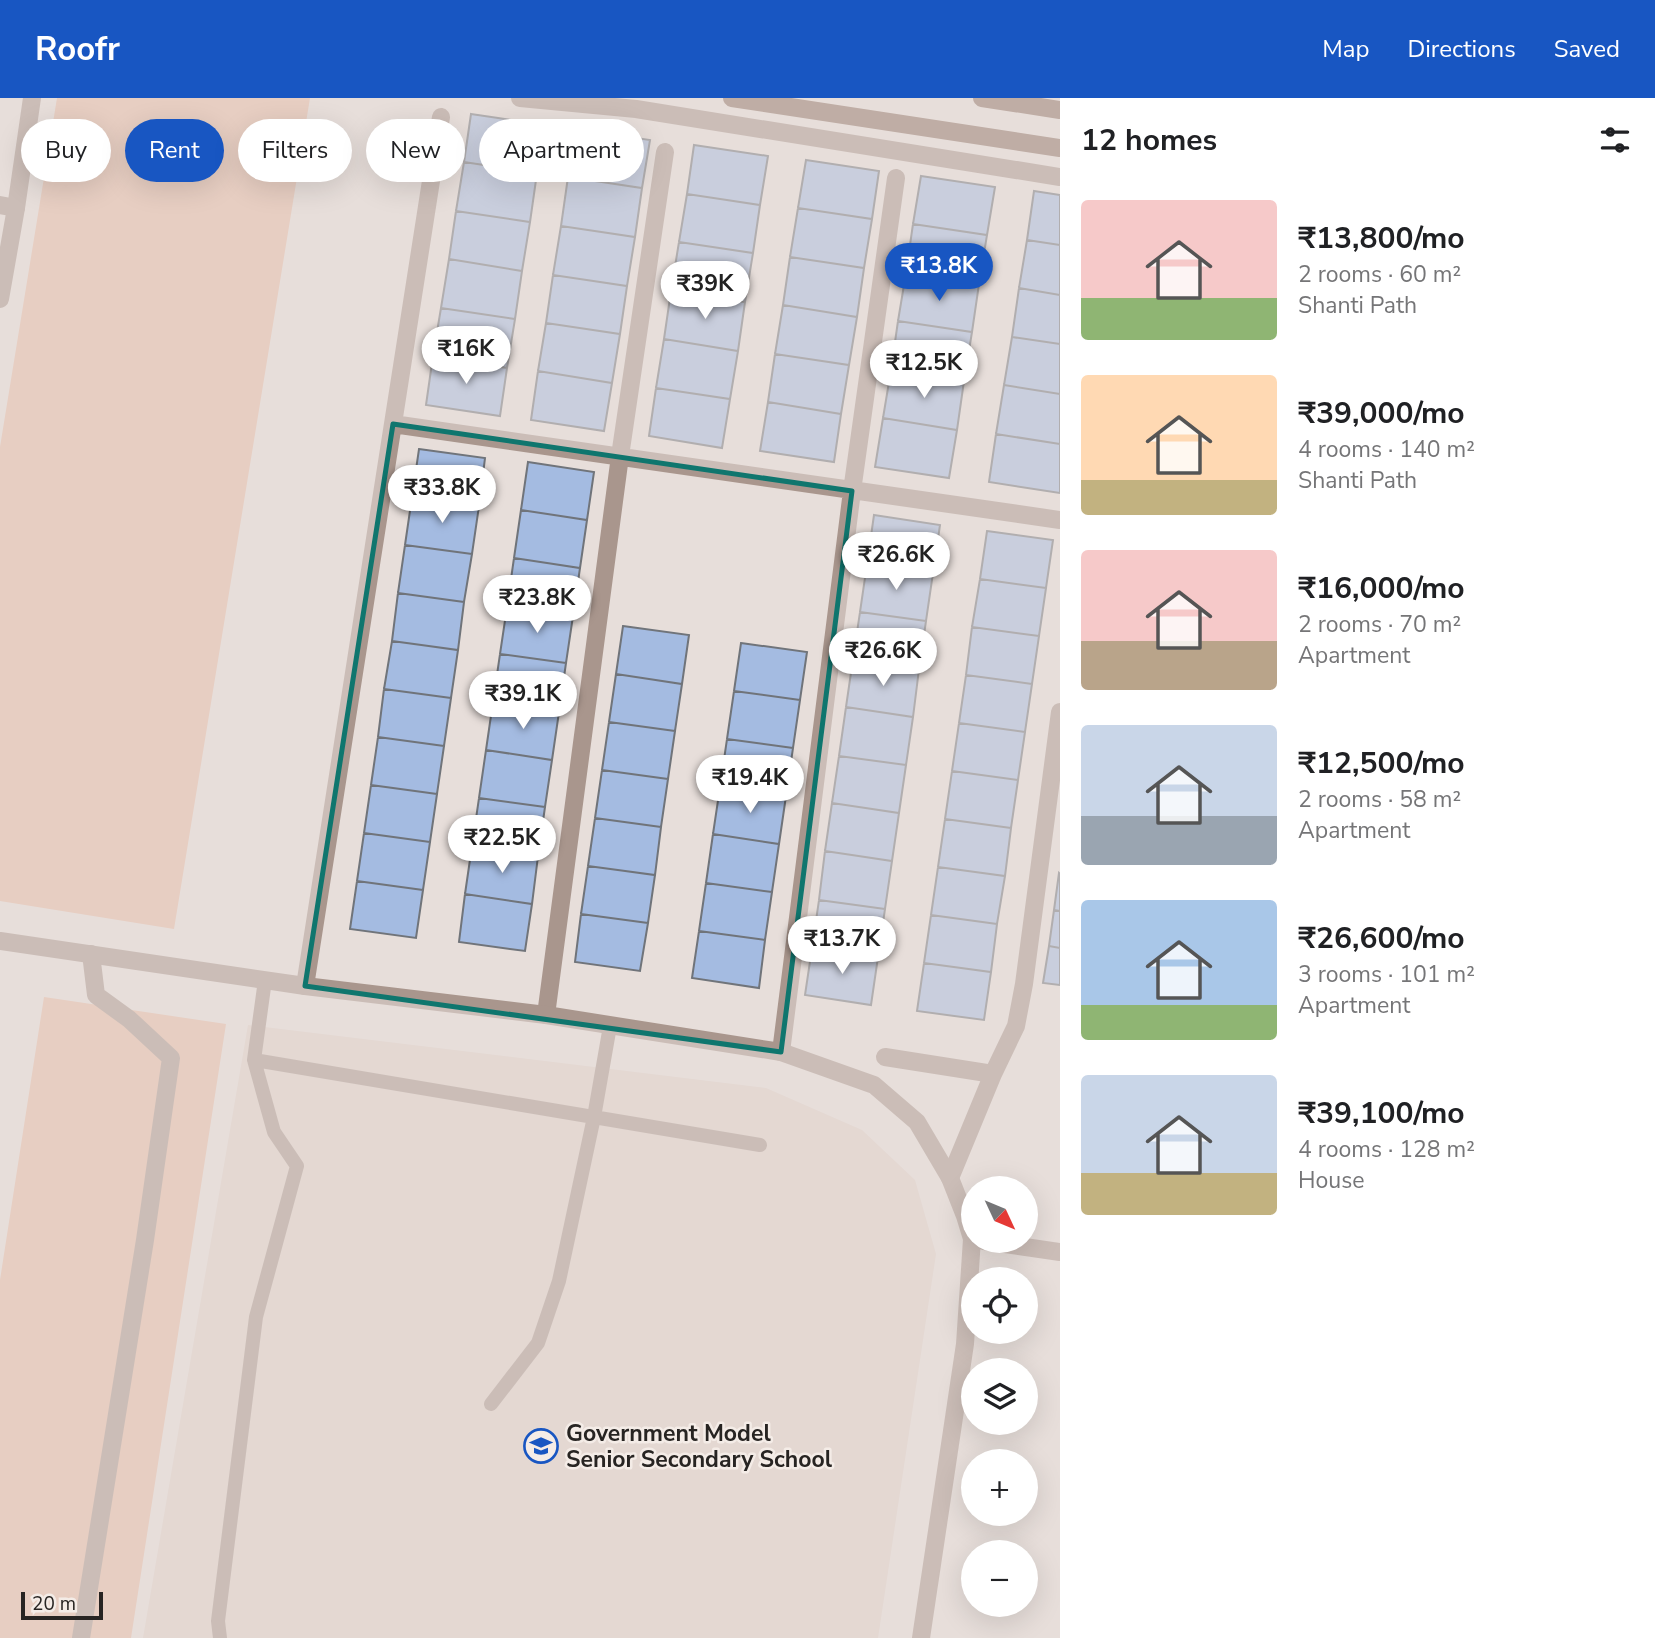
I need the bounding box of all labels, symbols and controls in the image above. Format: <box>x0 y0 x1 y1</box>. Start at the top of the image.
text: Roofr <box>35 27 120 72</box>
text: Map <box>1322 33 1369 65</box>
text: Directions <box>1407 33 1516 65</box>
text: Saved <box>1554 33 1620 65</box>
chip: Buy <box>21 119 111 182</box>
chip: Rent <box>125 119 224 182</box>
chip: Filters <box>238 119 352 182</box>
chip: New <box>366 119 465 182</box>
chip: Apartment <box>479 119 644 182</box>
text: 12 homes <box>1081 120 1217 161</box>
icon: filters <box>1596 121 1634 159</box>
text: ₹13,800/mo <box>1298 218 1465 259</box>
icon: home <box>1137 228 1221 312</box>
pin: ₹13.8K <box>882 244 996 303</box>
text: ₹13.8K <box>901 250 977 281</box>
text: 2 rooms · 60 m² <box>1298 259 1461 290</box>
pin: ₹39K <box>664 262 746 321</box>
text: ₹39K <box>677 268 733 299</box>
text: Shanti Path <box>1298 290 1417 321</box>
pin: ₹16K <box>425 327 507 386</box>
text: ₹16K <box>438 333 494 364</box>
pin: ₹12.5K <box>867 341 981 400</box>
text: ₹12.5K <box>886 347 962 378</box>
text: ₹39,000/mo <box>1298 393 1465 434</box>
icon: home <box>1137 403 1221 487</box>
text: 4 rooms · 140 m² <box>1298 434 1475 465</box>
text: Shanti Path <box>1298 465 1417 496</box>
pin: ₹33.8K <box>385 466 499 525</box>
text: ₹33.8K <box>404 472 480 503</box>
pin: ₹26.6K <box>839 532 953 592</box>
text: ₹26.6K <box>858 539 934 570</box>
text: ₹16,000/mo <box>1298 568 1465 609</box>
pin: ₹23.8K <box>480 575 594 635</box>
icon: home <box>1137 578 1221 662</box>
text: ₹23.8K <box>499 582 575 613</box>
text: 2 rooms · 70 m² <box>1298 609 1461 640</box>
pin: ₹26.6K <box>826 628 940 688</box>
text: ₹26.6K <box>845 635 921 666</box>
text: Apartment <box>1298 640 1410 671</box>
pin: ₹39.1K <box>466 672 580 731</box>
text: ₹39.1K <box>485 678 561 709</box>
text: ₹12,500/mo <box>1298 743 1465 784</box>
icon: home <box>1137 753 1221 837</box>
pin: ₹19.4K <box>693 756 807 815</box>
text: ₹19.4K <box>712 762 788 793</box>
text: 2 rooms · 58 m² <box>1298 784 1461 815</box>
text: Apartment <box>1298 815 1410 846</box>
pin: ₹22.5K <box>445 816 559 875</box>
text: ₹22.5K <box>464 822 540 853</box>
pin: ₹13.7K <box>785 916 899 976</box>
text: ₹26,600/mo <box>1298 918 1465 959</box>
text: ₹13.7K <box>804 923 880 954</box>
icon: home <box>1137 928 1221 1012</box>
text: 3 rooms · 101 m² <box>1298 959 1475 990</box>
text: Apartment <box>1298 990 1410 1021</box>
text: ₹39,100/mo <box>1298 1093 1465 1134</box>
icon: home <box>1137 1103 1221 1187</box>
text: 4 rooms · 128 m² <box>1298 1134 1475 1165</box>
text: House <box>1298 1165 1365 1196</box>
north arrow <box>961 1176 1038 1253</box>
map controls <box>961 1176 1038 1617</box>
button: locate <box>961 1267 1038 1344</box>
button: layers <box>961 1358 1038 1435</box>
place label: Government Model Senior Secondary School <box>566 1418 833 1475</box>
school or university icon: Government Model Senior Secondary School <box>522 1427 560 1465</box>
button: + <box>961 1449 1038 1526</box>
button: − <box>961 1540 1038 1617</box>
scale bar <box>21 1589 103 1621</box>
text: 20 m <box>32 1591 76 1617</box>

